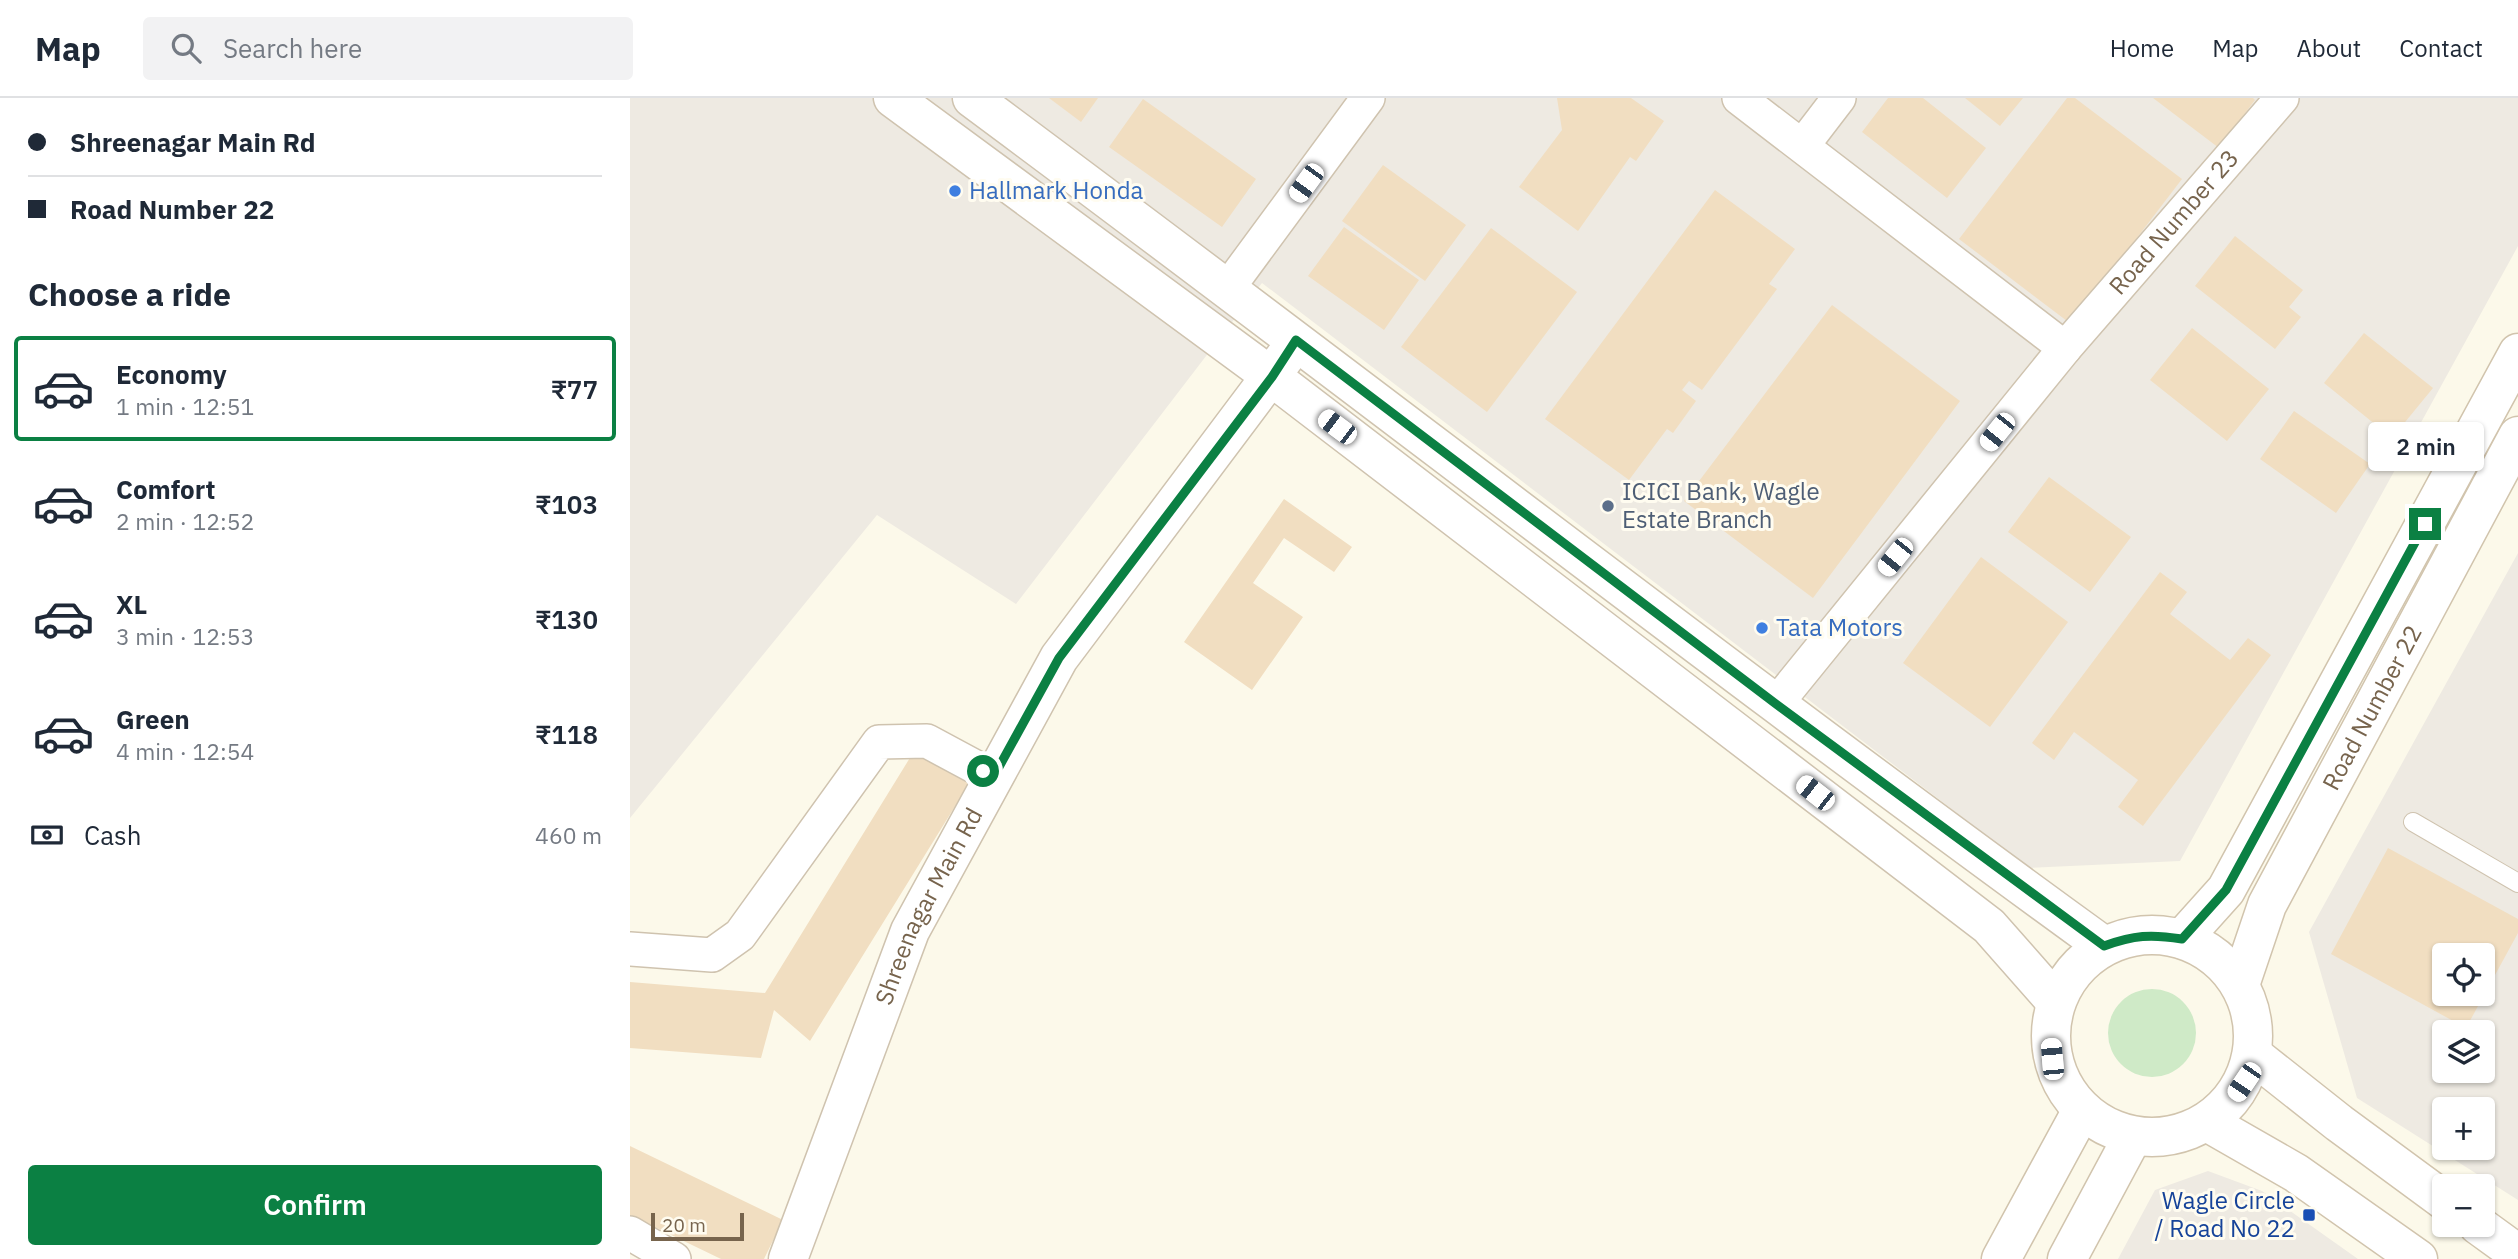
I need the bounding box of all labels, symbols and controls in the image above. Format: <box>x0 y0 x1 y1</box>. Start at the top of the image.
search box <box>143 17 633 80</box>
text: Map <box>35 27 101 70</box>
icon: search <box>167 29 205 67</box>
text: Search here <box>223 31 362 65</box>
text: Home <box>2110 32 2174 64</box>
text: Map <box>2212 32 2258 64</box>
text: About <box>2296 32 2361 64</box>
text: Contact <box>2399 32 2483 64</box>
text: Shreenagar Main Rd <box>70 125 315 159</box>
street label: Road Number 23 <box>2101 142 2245 301</box>
car <box>1286 160 1327 206</box>
place label: Hallmark Honda <box>969 174 1144 206</box>
marker: Hallmark Honda <box>947 183 963 199</box>
text: Road Number 22 <box>70 192 274 226</box>
text: Choose a ride <box>28 273 231 315</box>
icon: car <box>32 357 95 420</box>
text: Economy <box>116 357 227 391</box>
text: ₹77 <box>551 372 598 406</box>
text: 1 min · 12:51 <box>116 391 254 421</box>
car <box>1314 406 1361 448</box>
car <box>1976 409 2019 455</box>
callout: 2 min <box>2367 422 2483 472</box>
text: 2 min <box>2396 431 2456 461</box>
icon: car <box>32 472 95 535</box>
text: Comfort <box>116 472 215 506</box>
place label: ICICI Bank, Wagle Estate Branch <box>1622 475 1820 535</box>
text: ₹103 <box>535 487 598 521</box>
marker: ICICI Bank, Wagle Estate Branch <box>1600 498 1616 514</box>
text: 2 min · 12:52 <box>116 506 254 536</box>
route end <box>2409 508 2441 540</box>
car <box>1874 534 1917 580</box>
icon: car <box>32 587 95 650</box>
text: XL <box>116 587 147 621</box>
text: ₹130 <box>535 602 598 636</box>
place label: Tata Motors <box>1776 611 1903 643</box>
street label: Road Number 22 <box>2314 619 2429 796</box>
marker: Tata Motors <box>1754 620 1770 636</box>
text: 3 min · 12:53 <box>116 621 254 651</box>
icon: car <box>32 702 95 765</box>
text: Green <box>116 702 190 736</box>
text: ₹118 <box>535 717 598 751</box>
text: 4 min · 12:54 <box>116 736 254 766</box>
route start <box>967 755 999 787</box>
car <box>1792 772 1839 814</box>
street label: Shreenagar Main Rd <box>867 802 989 1009</box>
icon: cash <box>28 816 66 854</box>
text: Cash <box>84 818 141 852</box>
text: 460 m <box>535 820 602 850</box>
map controls <box>2432 943 2495 1237</box>
button: locate <box>2432 943 2495 1006</box>
button: layers <box>2432 1020 2495 1083</box>
car <box>2040 1037 2065 1081</box>
car <box>2224 1059 2265 1105</box>
button: + <box>2432 1097 2495 1160</box>
button: Confirm <box>28 1165 602 1245</box>
button: − <box>2432 1174 2495 1237</box>
place label: Wagle Circle / Road No 22 <box>2154 1184 2295 1244</box>
marker: Wagle Circle / Road No 22 <box>2301 1207 2317 1223</box>
scale bar <box>651 1210 744 1242</box>
text: 20 m <box>662 1213 706 1237</box>

